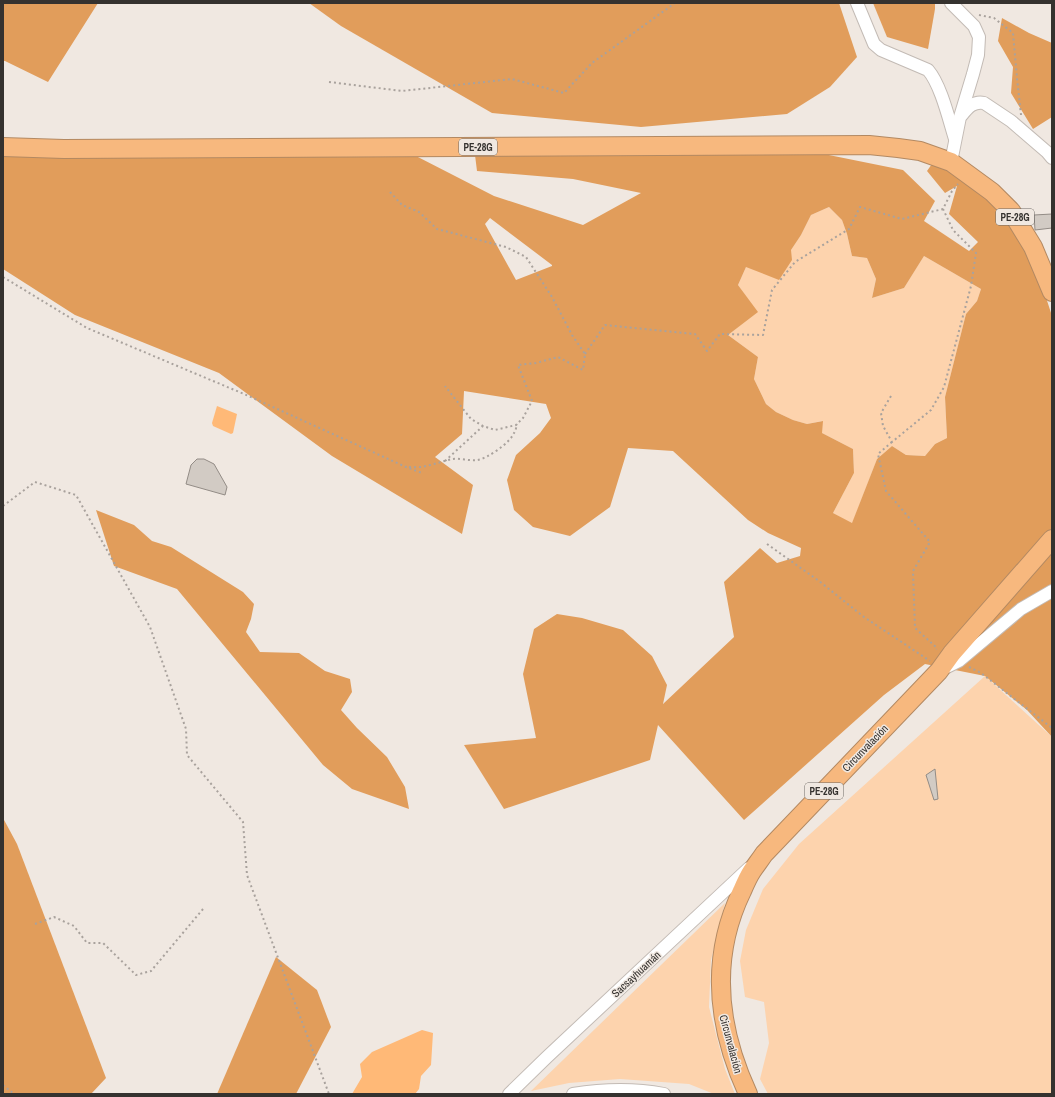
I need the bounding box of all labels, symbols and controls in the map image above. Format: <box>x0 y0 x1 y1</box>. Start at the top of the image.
road number: PE-28G <box>459 139 497 155</box>
road number: PE-28G <box>996 209 1034 225</box>
street label: Circunvalación <box>839 721 891 775</box>
road number: PE-28G <box>805 783 843 799</box>
street label: Sacsayhuamán <box>608 948 664 1000</box>
street label: Circunvalación <box>716 1013 746 1075</box>

